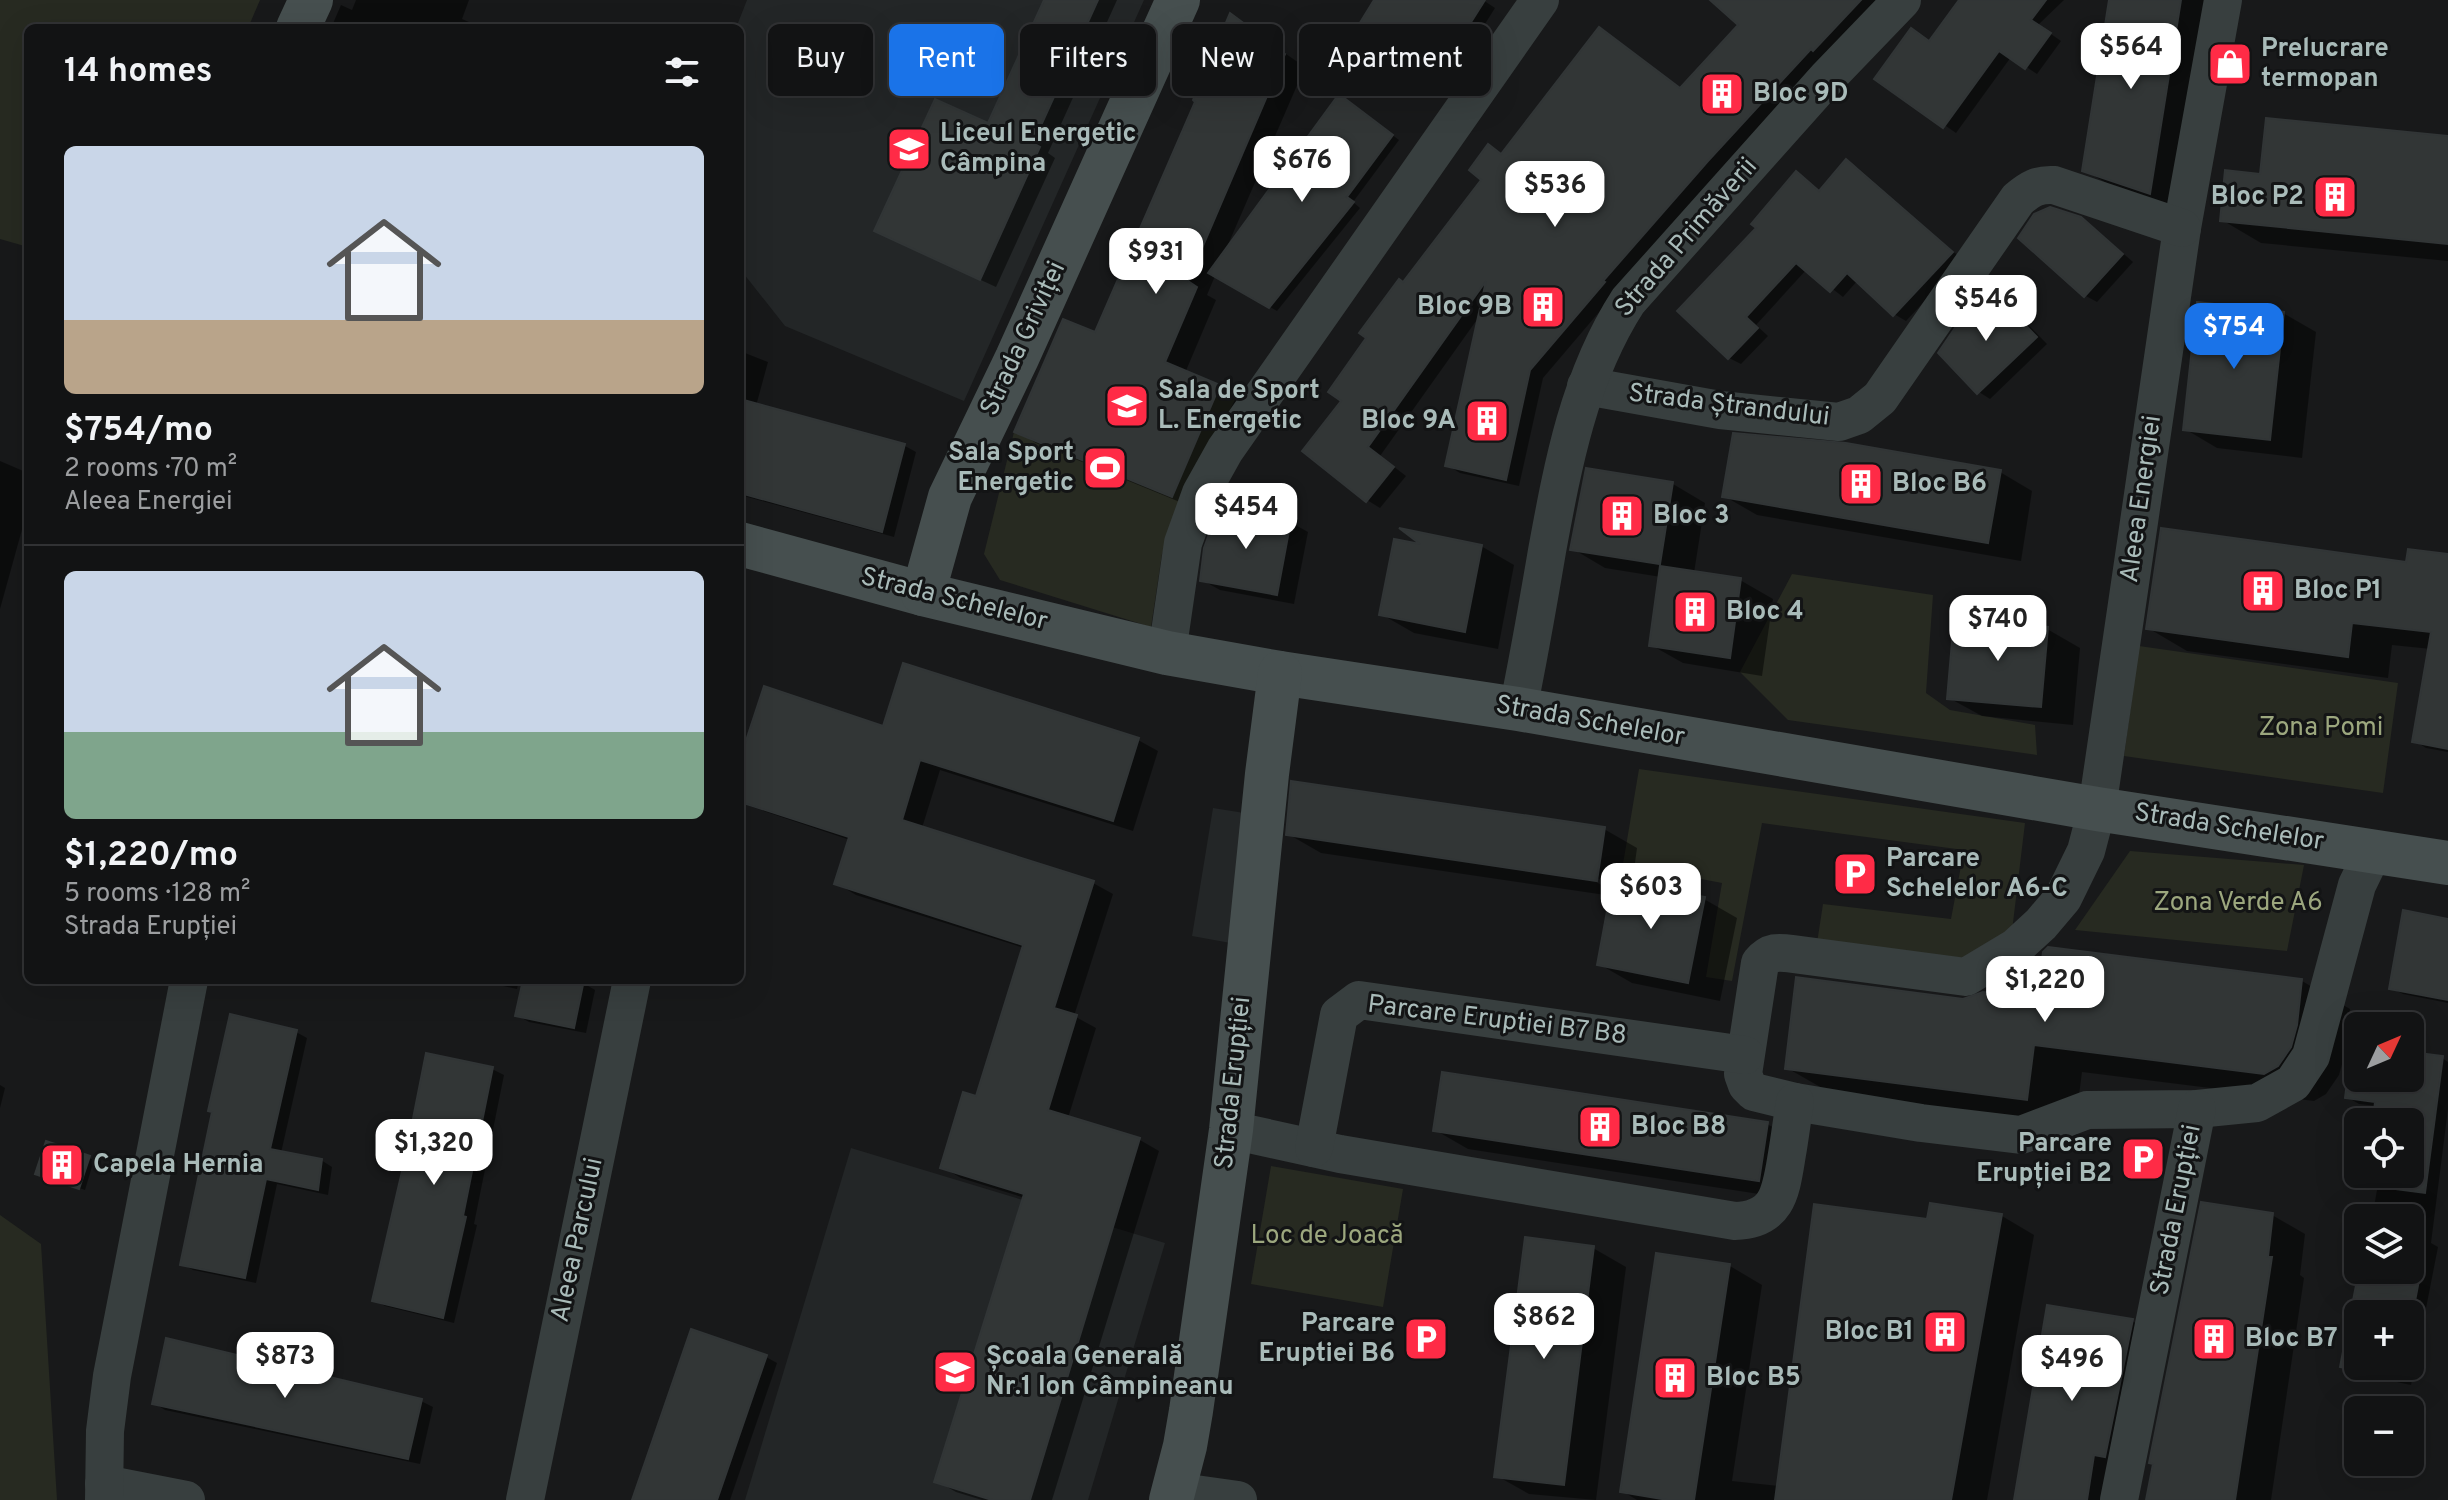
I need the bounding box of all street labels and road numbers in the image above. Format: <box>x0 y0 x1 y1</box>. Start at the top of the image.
street label: Strada Primăverii <box>1609 151 1765 325</box>
street label: Strada Griviței <box>974 256 1074 422</box>
street label: Strada Ștrandului <box>1627 377 1831 435</box>
street label: Aleea Energiei <box>2114 413 2170 585</box>
street label: Strada Schelelor <box>857 561 1051 639</box>
street label: Strada Schelelor <box>1493 689 1687 755</box>
street label: Strada Schelelor <box>2132 797 2326 859</box>
street label: Parcare Eruptiei B7 B8 <box>1365 989 1629 1053</box>
street label: Strada Erupției <box>1209 995 1259 1171</box>
street label: Strada Erupției <box>2144 1122 2210 1298</box>
street label: Aleea Parcului <box>544 1155 612 1325</box>

